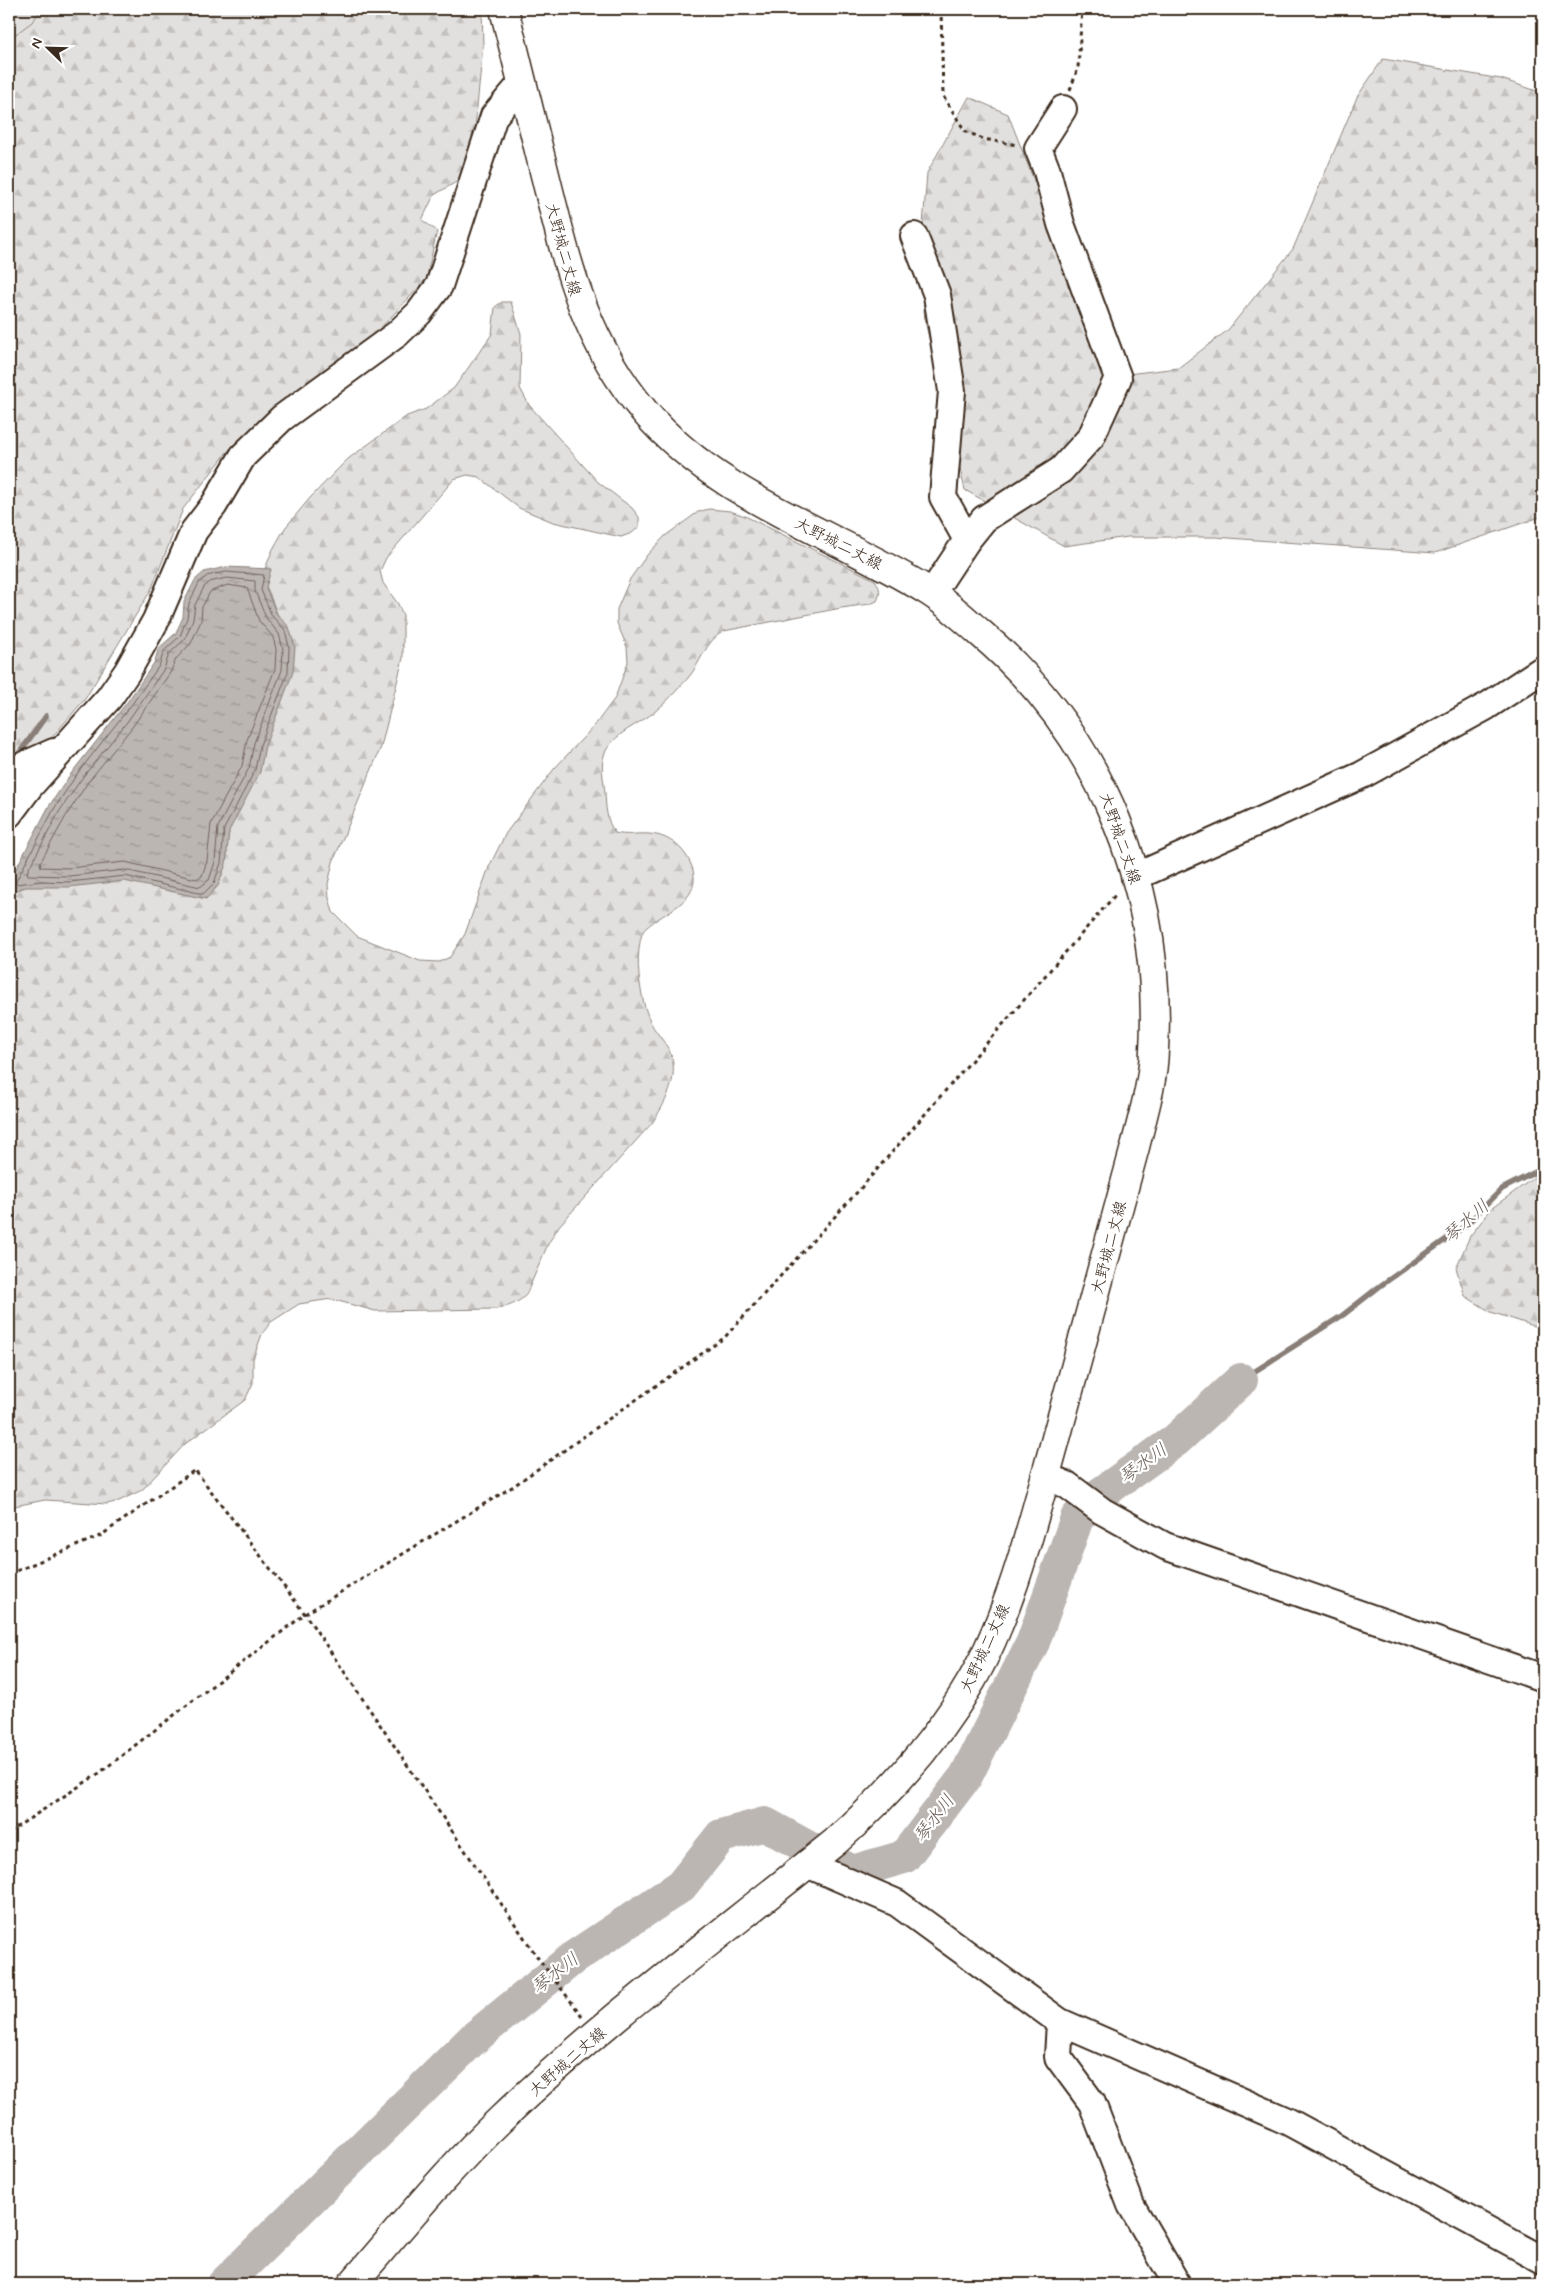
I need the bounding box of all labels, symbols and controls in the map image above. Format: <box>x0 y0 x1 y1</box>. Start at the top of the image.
north arrow <box>22 22 72 72</box>
text: N <box>27 36 47 51</box>
street label: 大野城二丈線 <box>540 200 585 298</box>
street label: 大野城二丈線 <box>791 513 886 575</box>
street label: 大野城二丈線 <box>1094 790 1145 887</box>
water label: 琴水川 <box>1438 1195 1495 1249</box>
street label: 大野城二丈線 <box>1087 1198 1132 1296</box>
water label: 琴水川 <box>1115 1438 1172 1489</box>
street label: 大野城二丈線 <box>956 1601 1015 1697</box>
water label: 琴水川 <box>909 1790 961 1847</box>
water label: 琴水川 <box>527 1948 584 2000</box>
street label: 大野城二丈線 <box>525 2023 611 2102</box>

